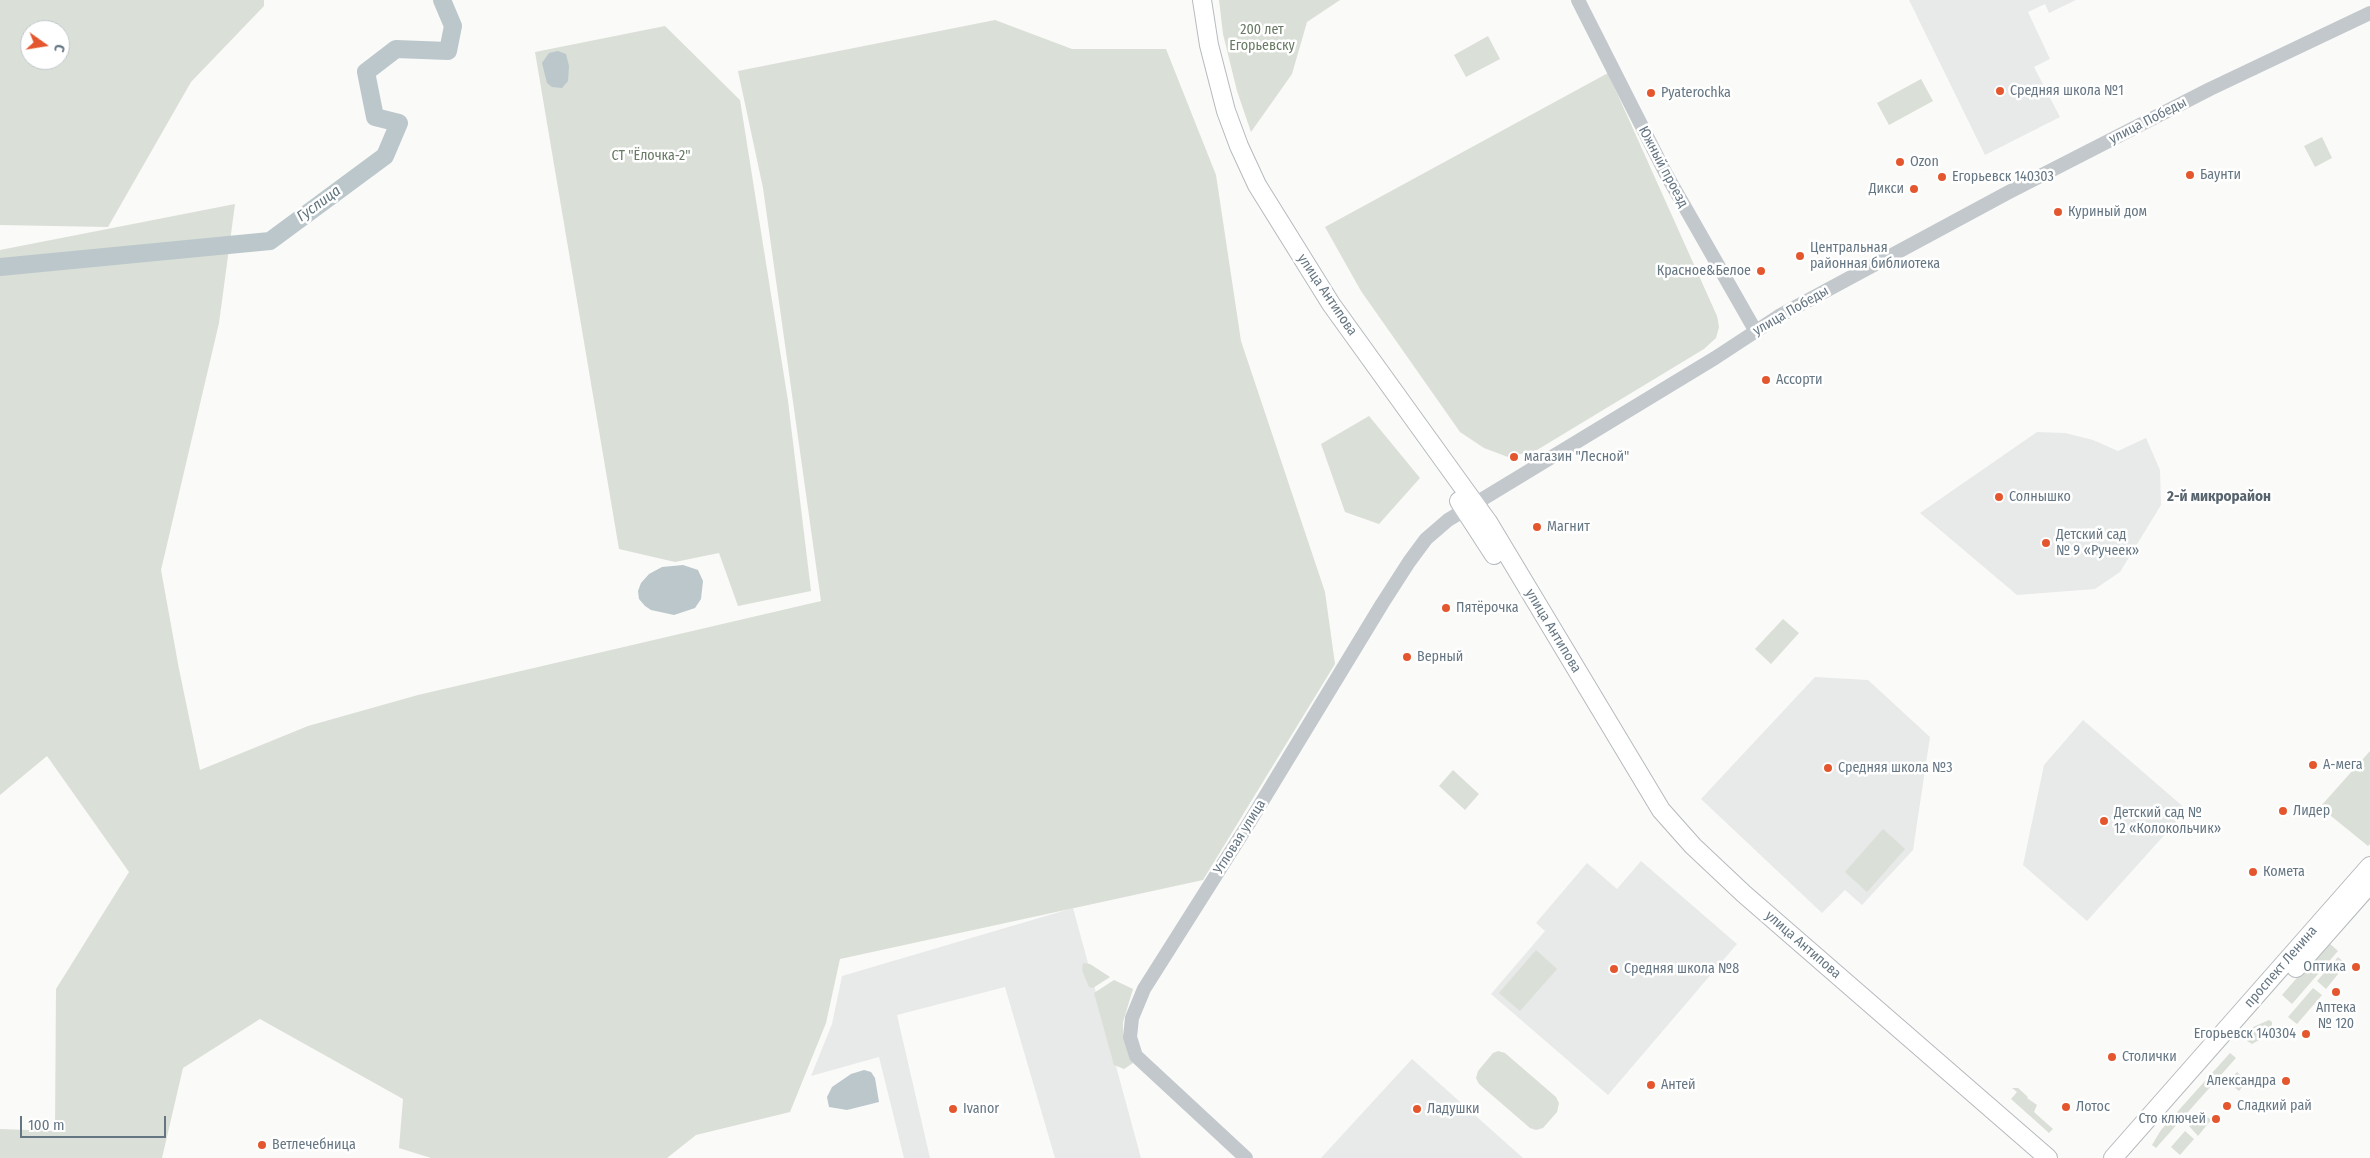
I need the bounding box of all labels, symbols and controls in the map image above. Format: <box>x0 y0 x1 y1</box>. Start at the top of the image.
north arrow <box>20 20 70 70</box>
park label: 200 лет Егорьевску <box>1229 22 1295 54</box>
text: С <box>50 43 68 54</box>
place label: Средняя школа №1 <box>2010 83 2124 99</box>
place label: Pyaterochka <box>1661 85 1731 101</box>
marker: Средняя школа №1 <box>1994 85 2006 97</box>
marker: Pyaterochka <box>1645 87 1657 99</box>
street label: улица Победы <box>2107 94 2189 148</box>
street label: Южный проезд <box>1635 123 1691 211</box>
park label: СТ "Ёлочка-2" <box>612 148 690 164</box>
place label: Ozon <box>1910 154 1939 170</box>
marker: Ozon <box>1894 156 1906 168</box>
place label: Баунти <box>2200 167 2241 183</box>
place label: Егорьевск 140303 <box>1952 169 2054 185</box>
marker: Баунти <box>2184 169 2196 181</box>
marker: Егорьевск 140303 <box>1936 171 1948 183</box>
place label: Дикси <box>1869 181 1904 197</box>
water label: Гуслица <box>294 182 344 226</box>
marker: Дикси <box>1908 183 1920 195</box>
place label: Куриный дом <box>2068 204 2147 220</box>
marker: Куриный дом <box>2052 206 2064 218</box>
place label: Центральная районная библиотека <box>1810 240 1940 272</box>
marker: Центральная районная библиотека <box>1794 250 1806 262</box>
street label: улица Антипова <box>1293 251 1361 339</box>
place label: Красное&Белое <box>1657 263 1751 279</box>
marker: Красное&Белое <box>1755 265 1767 277</box>
street label: улица Победы <box>1750 283 1832 339</box>
place label: Ассорти <box>1776 372 1823 388</box>
marker: Ассорти <box>1760 374 1772 386</box>
place label: магазин "Лесной" <box>1524 449 1629 465</box>
marker: магазин "Лесной" <box>1508 451 1520 463</box>
district label: 2-й микрорайон <box>2167 488 2271 506</box>
place label: Солнышко <box>2009 489 2071 505</box>
marker: Солнышко <box>1993 491 2005 503</box>
place label: Магнит <box>1547 519 1590 535</box>
marker: Магнит <box>1531 521 1543 533</box>
place label: Детский сад № 9 «Ручеек» <box>2056 527 2139 560</box>
marker: Детский сад № 9 «Ручеек» <box>2040 537 2052 549</box>
street label: улица Антипова <box>1521 586 1585 676</box>
place label: Пятёрочка <box>1456 600 1519 616</box>
marker: Пятёрочка <box>1440 602 1452 614</box>
place label: Верный <box>1417 649 1463 665</box>
marker: Верный <box>1401 651 1413 663</box>
place label: А-мега <box>2323 757 2363 773</box>
marker: А-мега <box>2307 759 2319 771</box>
place label: Средняя школа №3 <box>1838 760 1952 776</box>
marker: Средняя школа №3 <box>1822 762 1834 774</box>
street label: Угловая улица <box>1210 797 1270 877</box>
place label: Лидер <box>2293 803 2330 819</box>
place label: Детский сад № 12 «Колокольчик» <box>2114 805 2221 838</box>
marker: Лидер <box>2277 805 2289 817</box>
marker: Детский сад № 12 «Колокольчик» <box>2098 815 2110 827</box>
place label: Комета <box>2263 864 2305 880</box>
marker: Комета <box>2247 866 2259 878</box>
street label: улица Антипова <box>1762 908 1844 982</box>
street label: проспект Ленина <box>2241 923 2321 1011</box>
place label: Оптика <box>2303 959 2346 975</box>
place label: Средняя школа №8 <box>1624 961 1739 977</box>
marker: Оптика <box>2350 961 2362 973</box>
marker: Средняя школа №8 <box>1608 963 1620 975</box>
marker: Аптека № 120 <box>2330 986 2342 998</box>
place label: Аптека № 120 <box>2316 1000 2356 1032</box>
place label: Егорьевск 140304 <box>2194 1026 2296 1042</box>
marker: Егорьевск 140304 <box>2300 1028 2312 1040</box>
place label: Столички <box>2122 1049 2177 1065</box>
marker: Столички <box>2106 1051 2118 1063</box>
place label: Александра <box>2207 1073 2276 1089</box>
marker: Александра <box>2280 1075 2292 1087</box>
place label: Антей <box>1661 1077 1696 1093</box>
marker: Антей <box>1645 1079 1657 1091</box>
place label: Сладкий рай <box>2237 1098 2312 1114</box>
place label: Лотос <box>2076 1099 2110 1115</box>
marker: Сладкий рай <box>2221 1100 2233 1112</box>
place label: Ivanor <box>963 1101 999 1117</box>
place label: Ладушки <box>1427 1101 1479 1117</box>
marker: Лотос <box>2060 1101 2072 1113</box>
marker: Ivanor <box>947 1103 959 1115</box>
marker: Ладушки <box>1411 1103 1423 1115</box>
scale bar <box>22 1106 169 1138</box>
place label: Сто ключей <box>2139 1111 2206 1127</box>
marker: Сто ключей <box>2210 1113 2222 1125</box>
text: 100 m <box>28 1116 65 1134</box>
place label: Ветлечебница <box>272 1137 356 1153</box>
marker: Ветлечебница <box>256 1139 268 1151</box>

